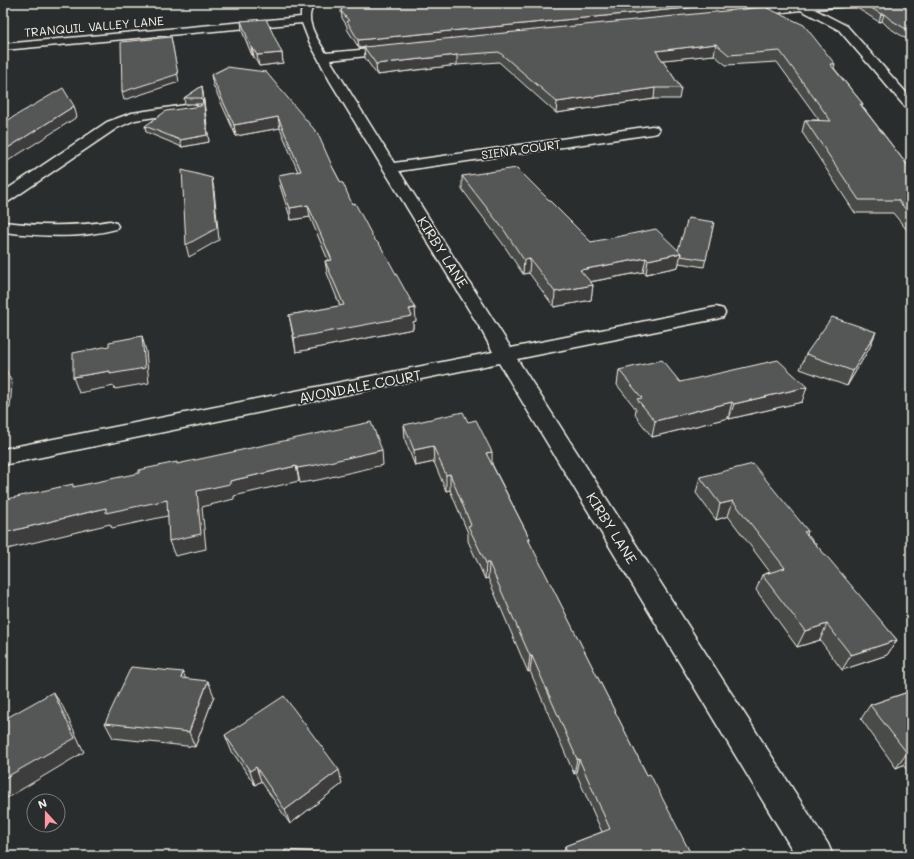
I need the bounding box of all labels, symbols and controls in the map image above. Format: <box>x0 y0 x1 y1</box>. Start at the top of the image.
street label: TRANQUIL VALLEY LANE <box>24 12 165 40</box>
street label: SIENA COURT <box>480 135 562 163</box>
street label: KIRBY LANE <box>413 212 473 292</box>
street label: AVONDALE COURT <box>297 365 423 407</box>
street label: KIRBY LANE <box>582 488 642 568</box>
north arrow <box>26 793 66 833</box>
text: N <box>36 795 49 812</box>

